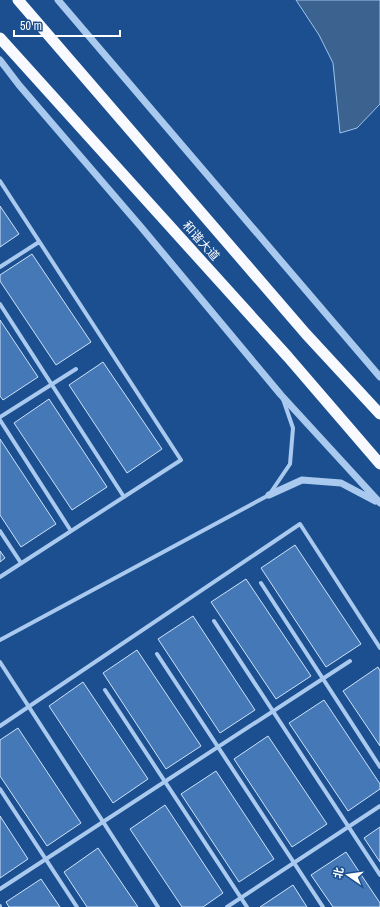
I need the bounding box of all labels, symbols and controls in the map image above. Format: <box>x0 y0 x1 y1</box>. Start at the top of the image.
scale bar <box>14 12 120 38</box>
text: 50 m <box>20 18 42 34</box>
street label: 和谐大道 <box>179 218 223 264</box>
north arrow <box>328 855 368 895</box>
text: 北 <box>330 866 346 880</box>

